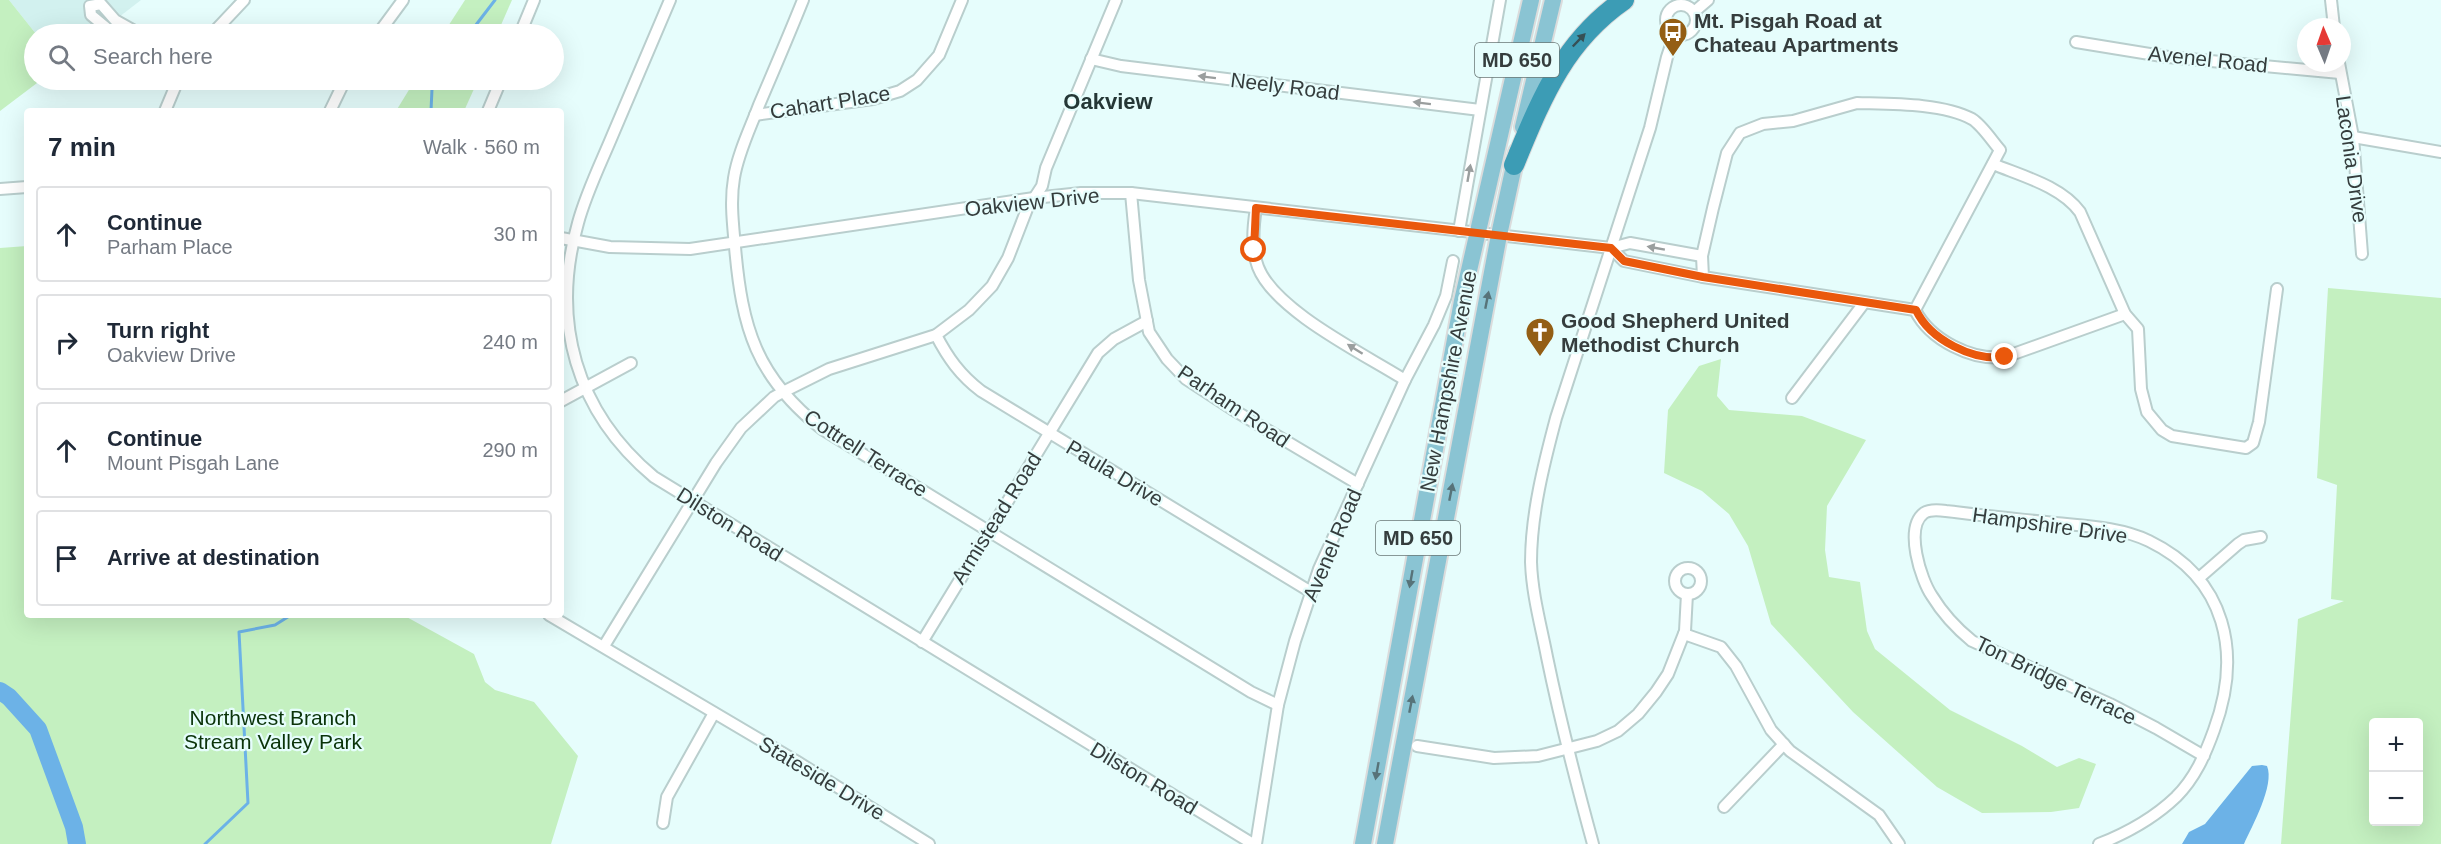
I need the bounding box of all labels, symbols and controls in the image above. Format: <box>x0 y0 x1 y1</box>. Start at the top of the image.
place label: Mt. Pisgah Road at Chateau Apartments <box>1694 9 1899 56</box>
bus stop icon: Mt. Pisgah Road at Chateau Apartments <box>1657 16 1689 58</box>
north arrow <box>2297 18 2351 72</box>
search box <box>24 24 564 90</box>
one-way arrow <box>1572 33 1586 47</box>
icon: search <box>45 41 78 74</box>
street label: Avenel Road <box>2147 41 2269 77</box>
road number: MD 650 <box>1475 43 1559 77</box>
text: Search here <box>93 44 213 69</box>
street label: Neely Road <box>1229 68 1341 104</box>
one-way arrow <box>1198 72 1217 82</box>
street label: Cahart Place <box>768 81 892 123</box>
district label: Oakview <box>1063 89 1154 114</box>
street label: Laconia Drive <box>2332 94 2372 224</box>
one-way arrow <box>1412 98 1431 107</box>
text: 7 min <box>48 132 116 162</box>
text: Walk · 560 m <box>423 136 540 158</box>
one-way arrow <box>1465 163 1474 182</box>
street label: Oakview Drive <box>963 183 1101 221</box>
text: Continue <box>107 210 202 235</box>
icon: ahead <box>50 218 83 251</box>
text: 30 m <box>494 223 538 245</box>
text: Parham Place <box>107 236 233 258</box>
route start <box>1240 236 1266 262</box>
one-way arrow <box>1647 243 1666 252</box>
street label: New Hampshire Avenue <box>1415 268 1481 494</box>
one-way arrow <box>1482 290 1491 309</box>
place label: Good Shepherd United Methodist Church <box>1561 309 1790 356</box>
church icon: Good Shepherd United Methodist Church <box>1524 316 1556 358</box>
text: Turn right <box>107 318 209 343</box>
icon: right <box>50 326 83 359</box>
text: 240 m <box>482 331 538 353</box>
one-way arrow <box>1347 343 1363 354</box>
route end <box>1991 343 2017 369</box>
text: Oakview Drive <box>107 344 236 366</box>
street label: Parham Road <box>1174 360 1294 452</box>
street label: Cottrell Terrace <box>800 405 932 501</box>
text: Continue <box>107 426 202 451</box>
icon: ahead <box>50 434 83 467</box>
street label: Paula Drive <box>1063 435 1167 511</box>
text: 290 m <box>482 439 538 461</box>
street label: Armistead Road <box>946 448 1046 588</box>
text: Mount Pisgah Lane <box>107 452 279 474</box>
street label: Dilston Road <box>673 482 787 566</box>
one-way arrow <box>1447 482 1456 501</box>
street label: Avenel Road <box>1298 485 1366 605</box>
street label: Hampshire Drive <box>1971 503 2129 547</box>
road number: MD 650 <box>1376 521 1460 555</box>
icon: arrive <box>50 542 83 575</box>
text: Arrive at destination <box>107 545 320 570</box>
one-way arrow <box>1406 570 1415 589</box>
street label: Ton Bridge Terrace <box>1972 631 2140 729</box>
one-way arrow <box>1407 694 1416 713</box>
park label: Northwest Branch Stream Valley Park <box>184 706 363 753</box>
map controls <box>2369 718 2423 826</box>
button: + <box>2369 718 2423 772</box>
street label: Stateside Drive <box>755 731 889 825</box>
street label: Dilston Road <box>1087 737 1201 819</box>
one-way arrow <box>1372 762 1381 781</box>
button: − <box>2369 772 2423 826</box>

